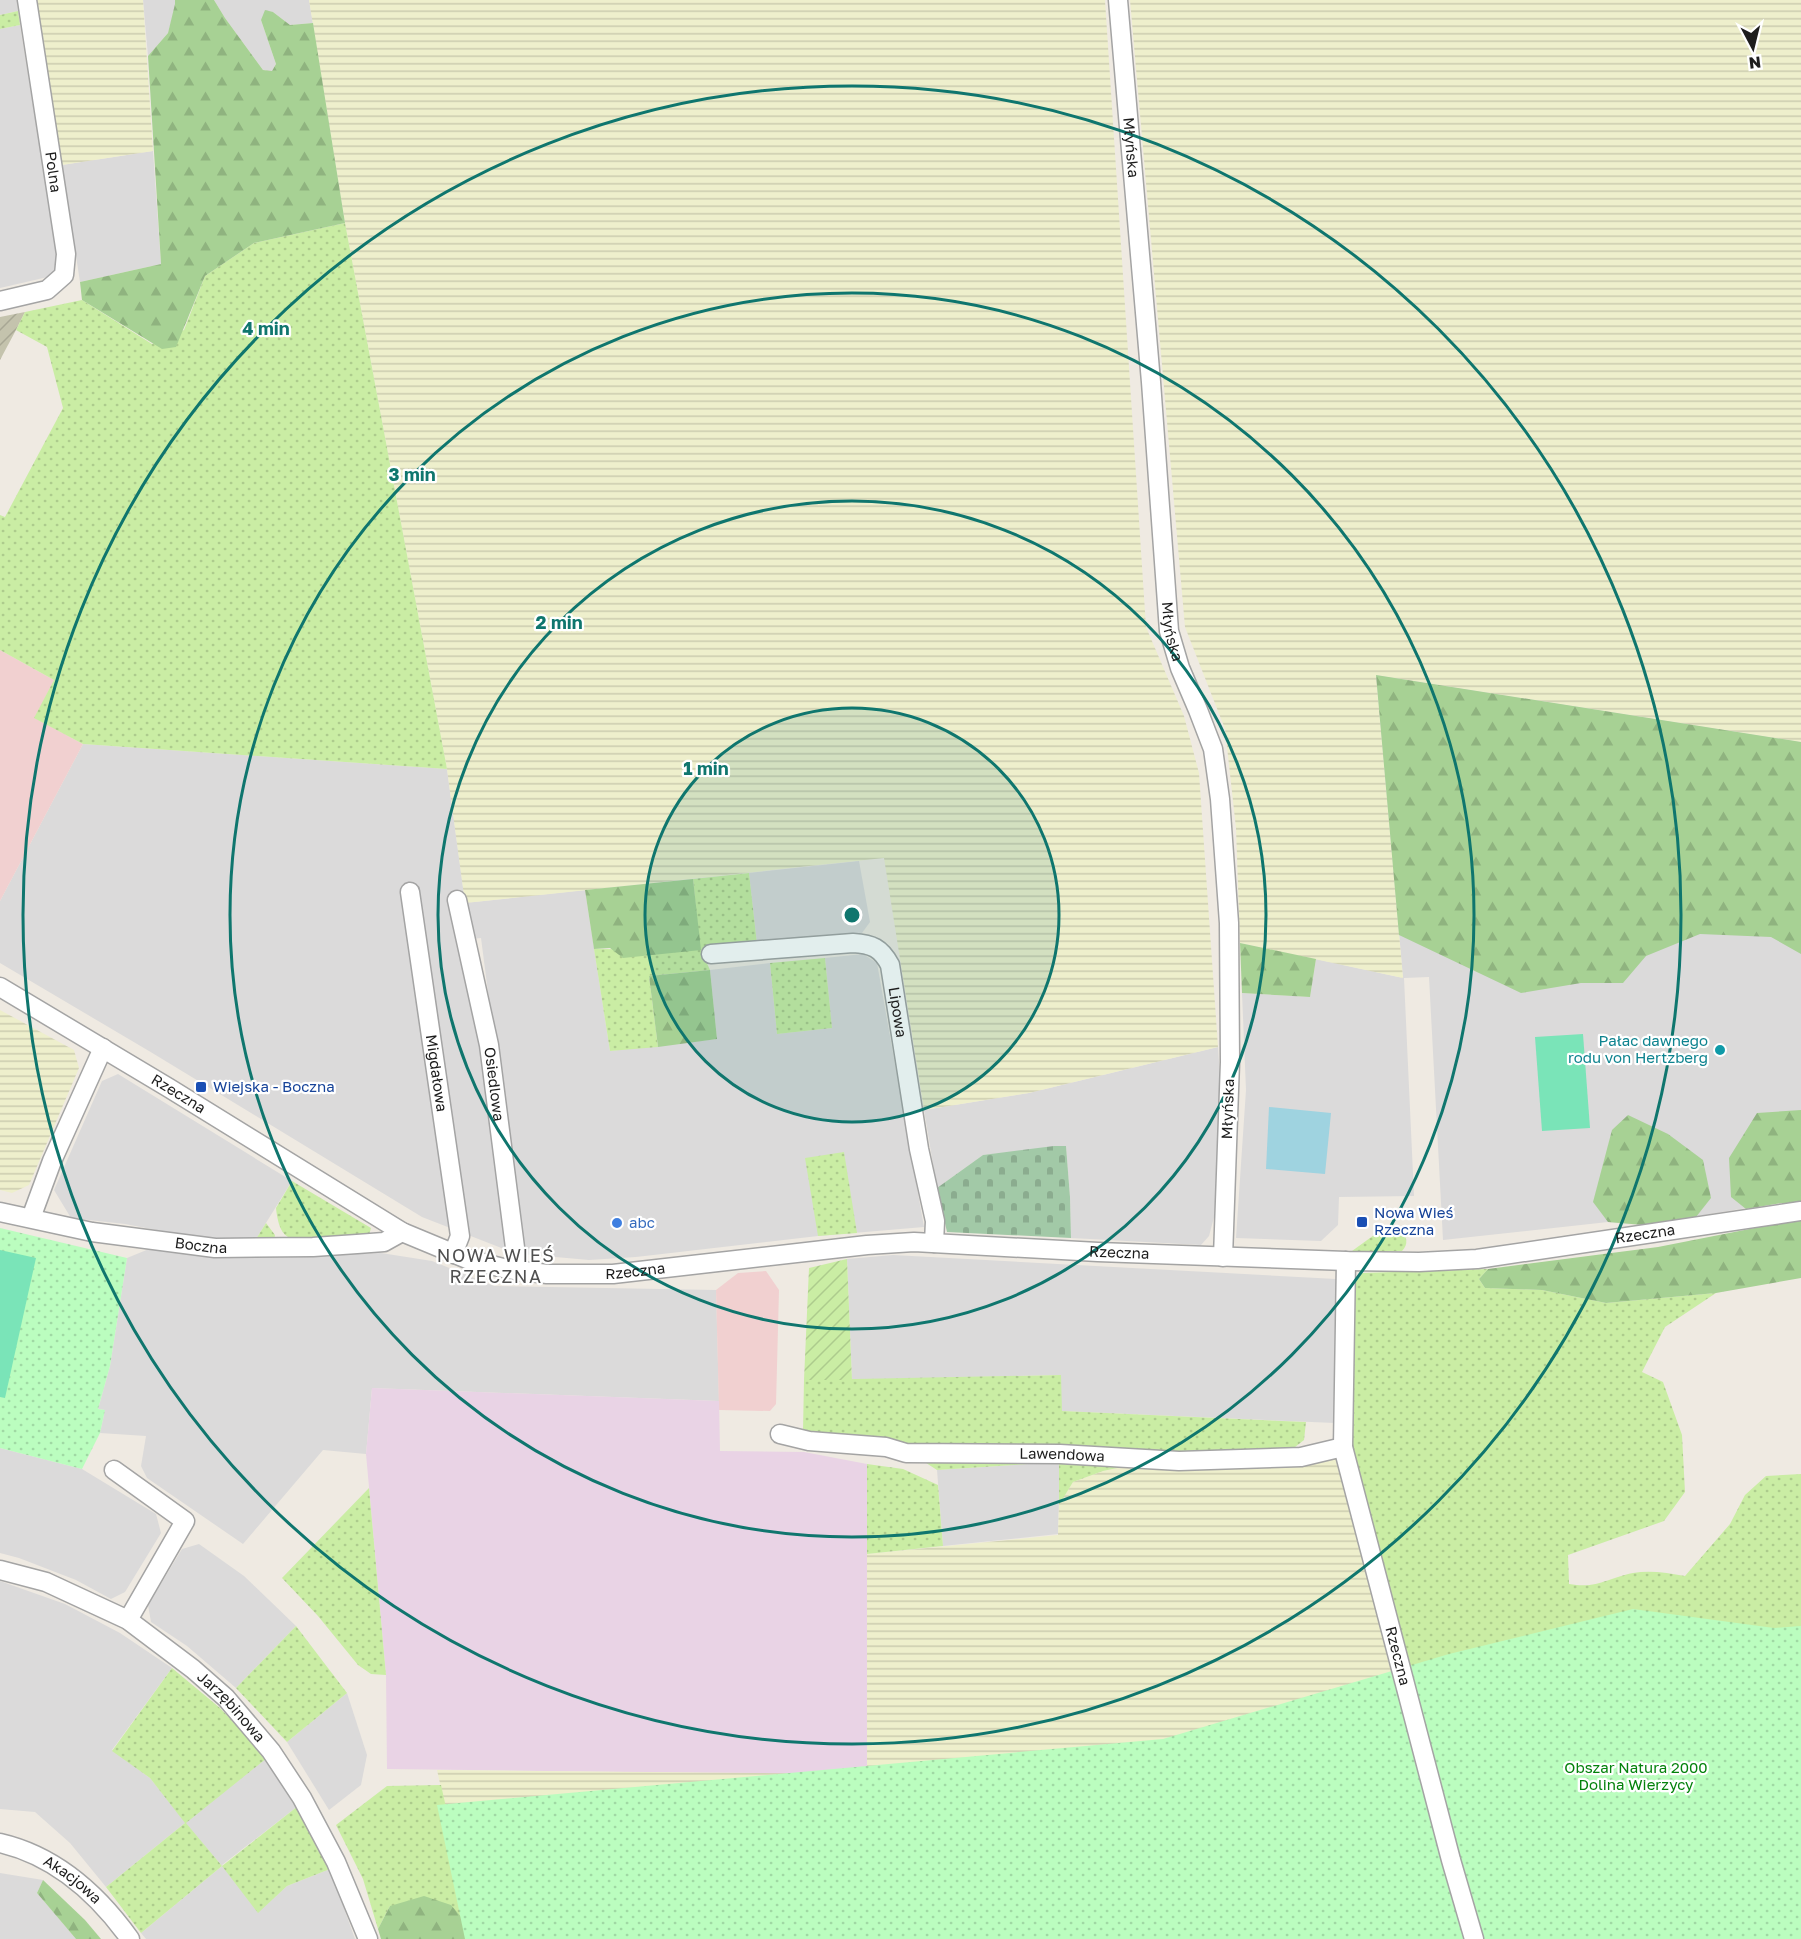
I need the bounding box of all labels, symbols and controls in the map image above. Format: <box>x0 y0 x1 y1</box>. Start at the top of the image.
north arrow <box>1723 18 1783 78</box>
text: N <box>1748 52 1762 74</box>
street label: Młyńska <box>1120 116 1143 178</box>
street label: Polna <box>42 150 66 194</box>
text: 4 min <box>242 317 290 339</box>
text: 3 min <box>388 463 436 485</box>
street label: Młyńska <box>1159 601 1188 663</box>
text: 2 min <box>535 611 583 633</box>
text: 1 min <box>683 757 729 779</box>
centre of rings <box>842 905 862 925</box>
street label: Lipowa <box>886 985 911 1039</box>
place label: Pałac dawnego rodu von Hertzberg <box>1568 1031 1708 1066</box>
street label: Migdałowa <box>423 1033 452 1113</box>
marker: Pałac dawnego rodu von Hertzberg <box>1713 1043 1727 1057</box>
street label: Osiedlowa <box>481 1046 509 1122</box>
street label: Rzeczna <box>149 1070 209 1116</box>
place label: Wiejska - Boczna <box>213 1077 335 1095</box>
street label: Młyńska <box>1217 1078 1237 1140</box>
marker: Wiejska - Boczna <box>194 1080 208 1094</box>
place label: Nowa Wieś Rzeczna <box>1374 1203 1453 1238</box>
place label: abc <box>629 1213 655 1231</box>
marker: Nowa Wieś Rzeczna <box>1355 1215 1369 1229</box>
marker: abc <box>610 1216 624 1230</box>
street label: Rzeczna <box>1614 1220 1676 1246</box>
street label: Boczna <box>174 1233 227 1256</box>
street label: Rzeczna <box>1089 1242 1150 1262</box>
district label: NOWA WIEŚ RZECZNA <box>437 1244 555 1287</box>
street label: Rzeczna <box>605 1258 666 1282</box>
street label: Lawendowa <box>1019 1444 1105 1465</box>
street label: Rzeczna <box>1382 1624 1415 1687</box>
street label: Jarzębinowa <box>194 1667 269 1745</box>
park label: Obszar Natura 2000 Dolina Wierzycy <box>1564 1758 1708 1793</box>
street label: Akacjowa <box>41 1851 106 1907</box>

